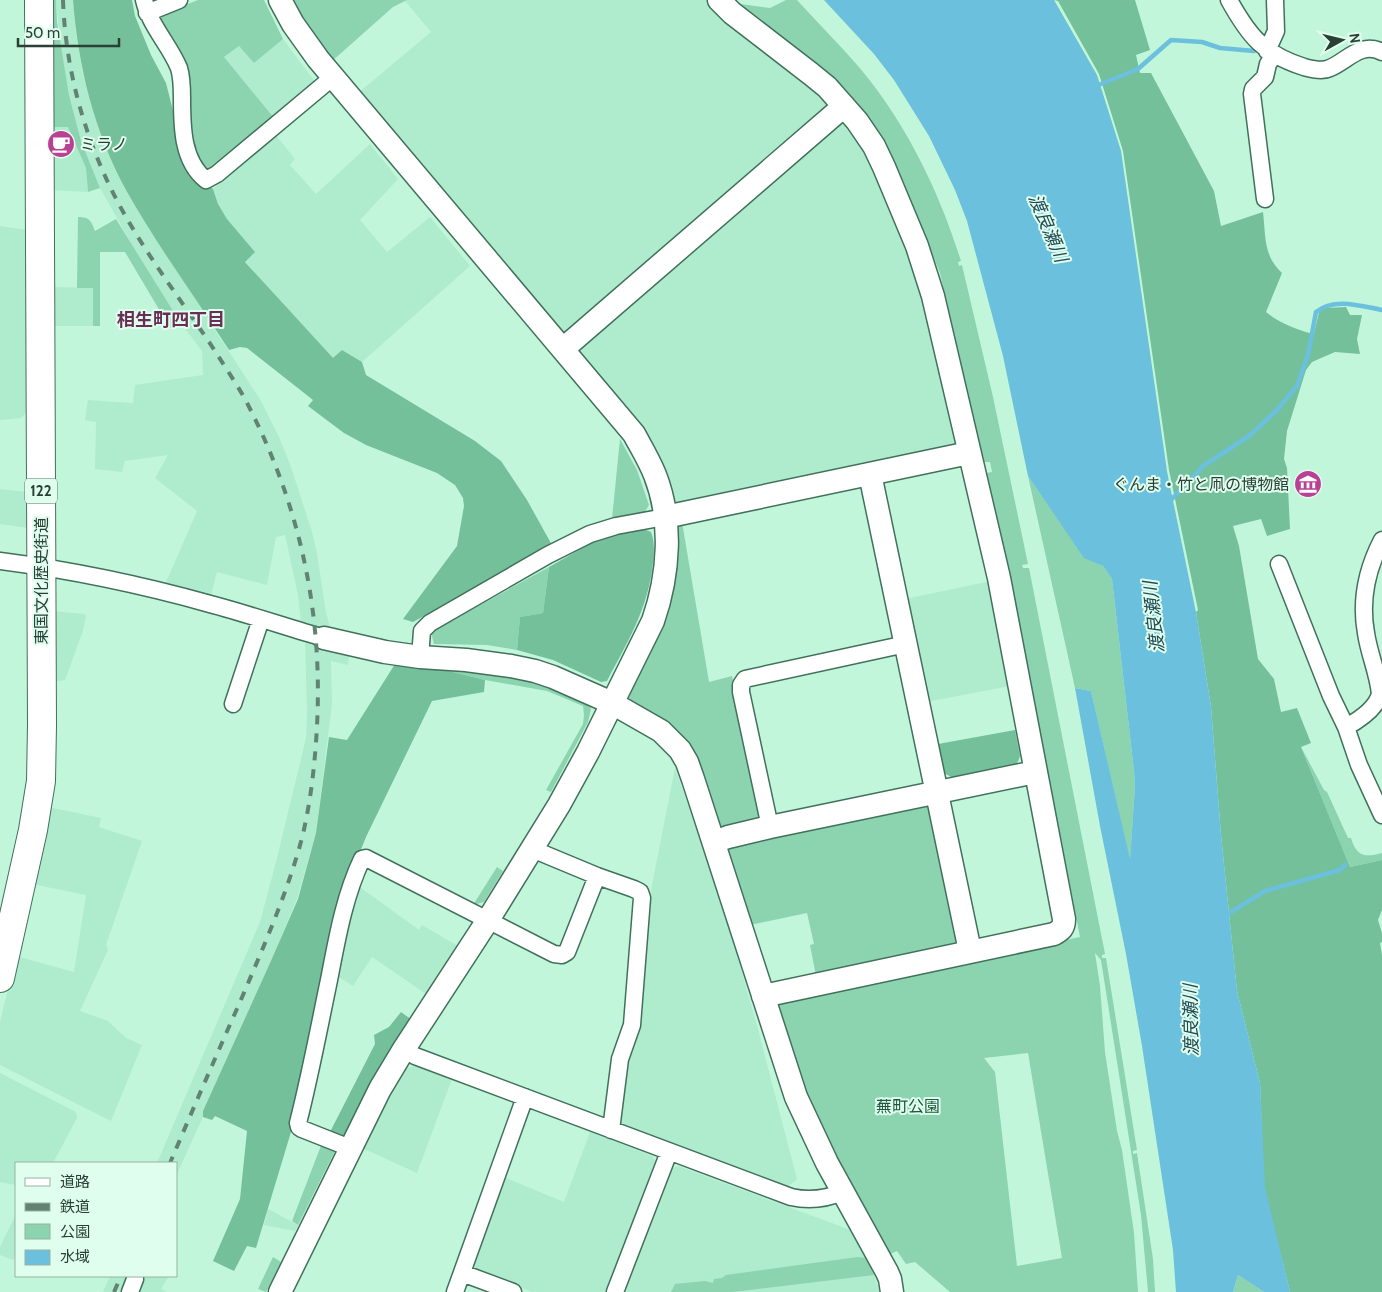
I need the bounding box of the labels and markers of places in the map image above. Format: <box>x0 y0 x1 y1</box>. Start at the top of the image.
cafe icon: ミラノ <box>46 129 76 159</box>
place label: ミラノ <box>80 135 128 154</box>
museum icon: ぐんま・竹と凧の博物館 <box>1293 469 1323 499</box>
place label: ぐんま・竹と凧の博物館 <box>1113 475 1289 494</box>

